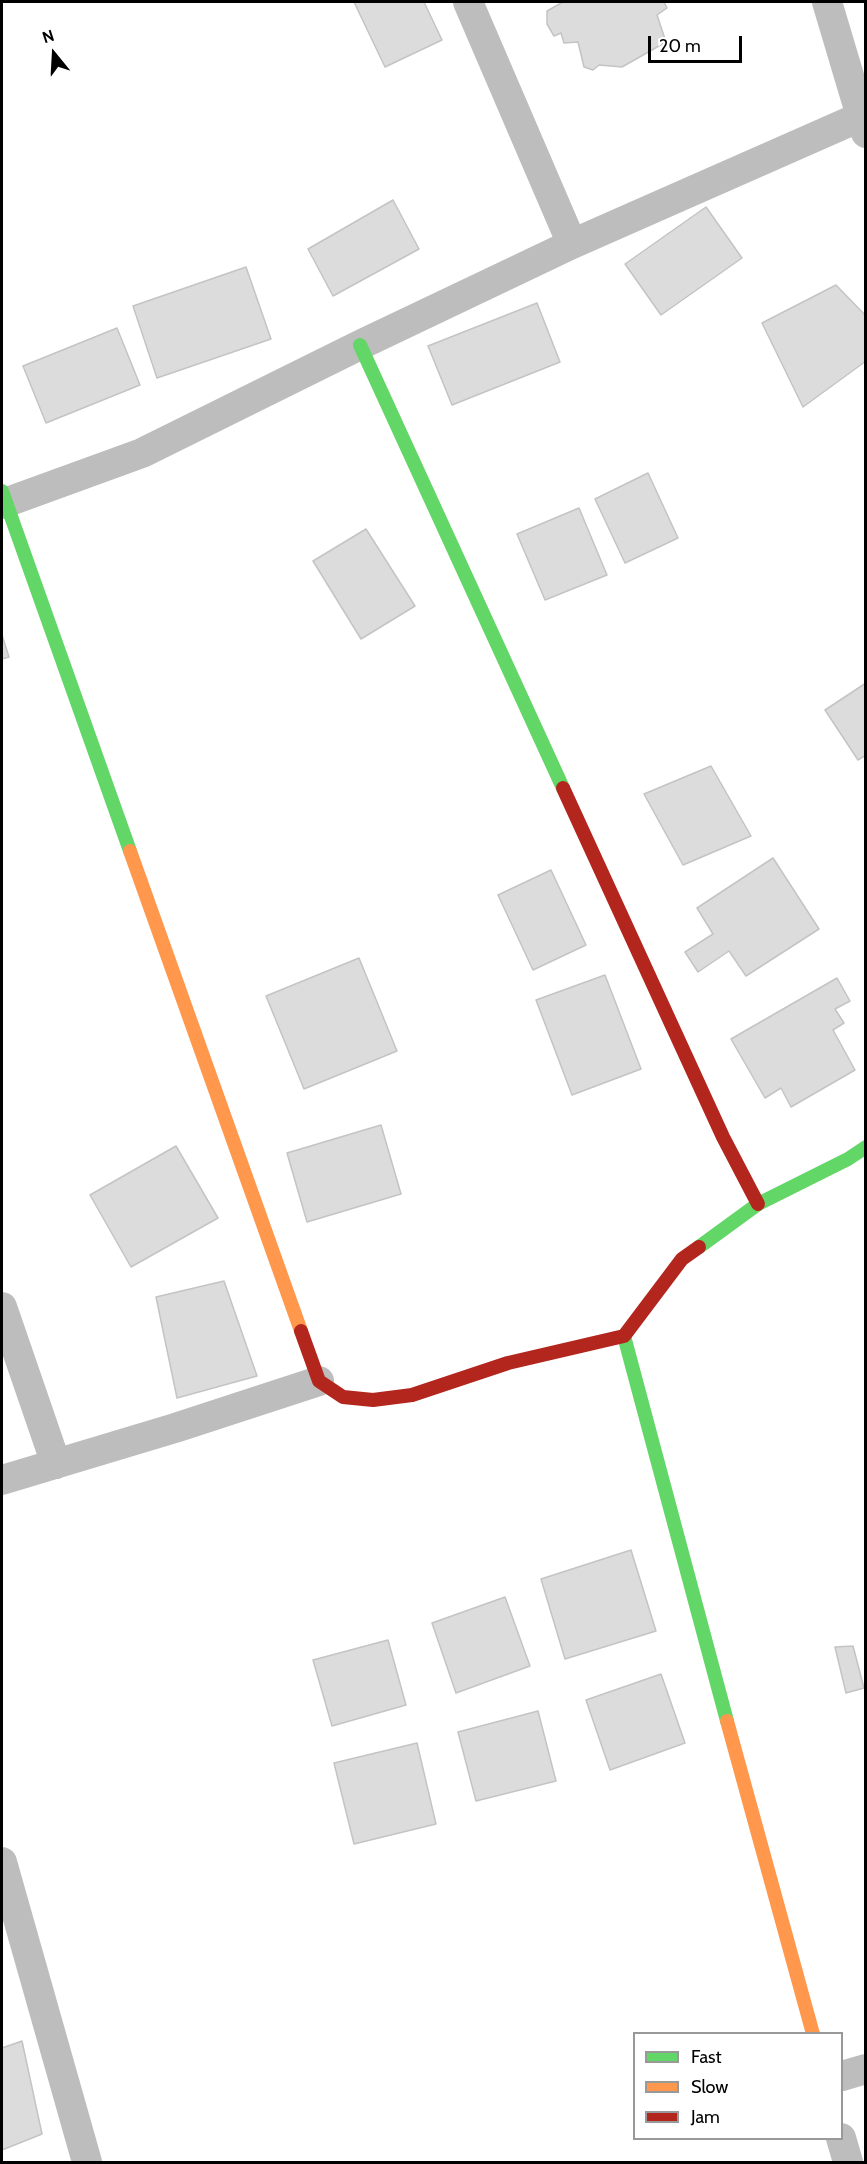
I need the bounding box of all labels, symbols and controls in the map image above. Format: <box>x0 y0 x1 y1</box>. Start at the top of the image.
north arrow <box>24 24 84 84</box>
scale bar <box>651 24 746 62</box>
text: N <box>40 26 57 47</box>
text: 20 m <box>659 35 701 57</box>
legend <box>633 2032 843 2140</box>
text: Fast <box>691 2046 722 2068</box>
text: Slow <box>691 2076 728 2098</box>
text: Jam <box>691 2106 720 2128</box>

